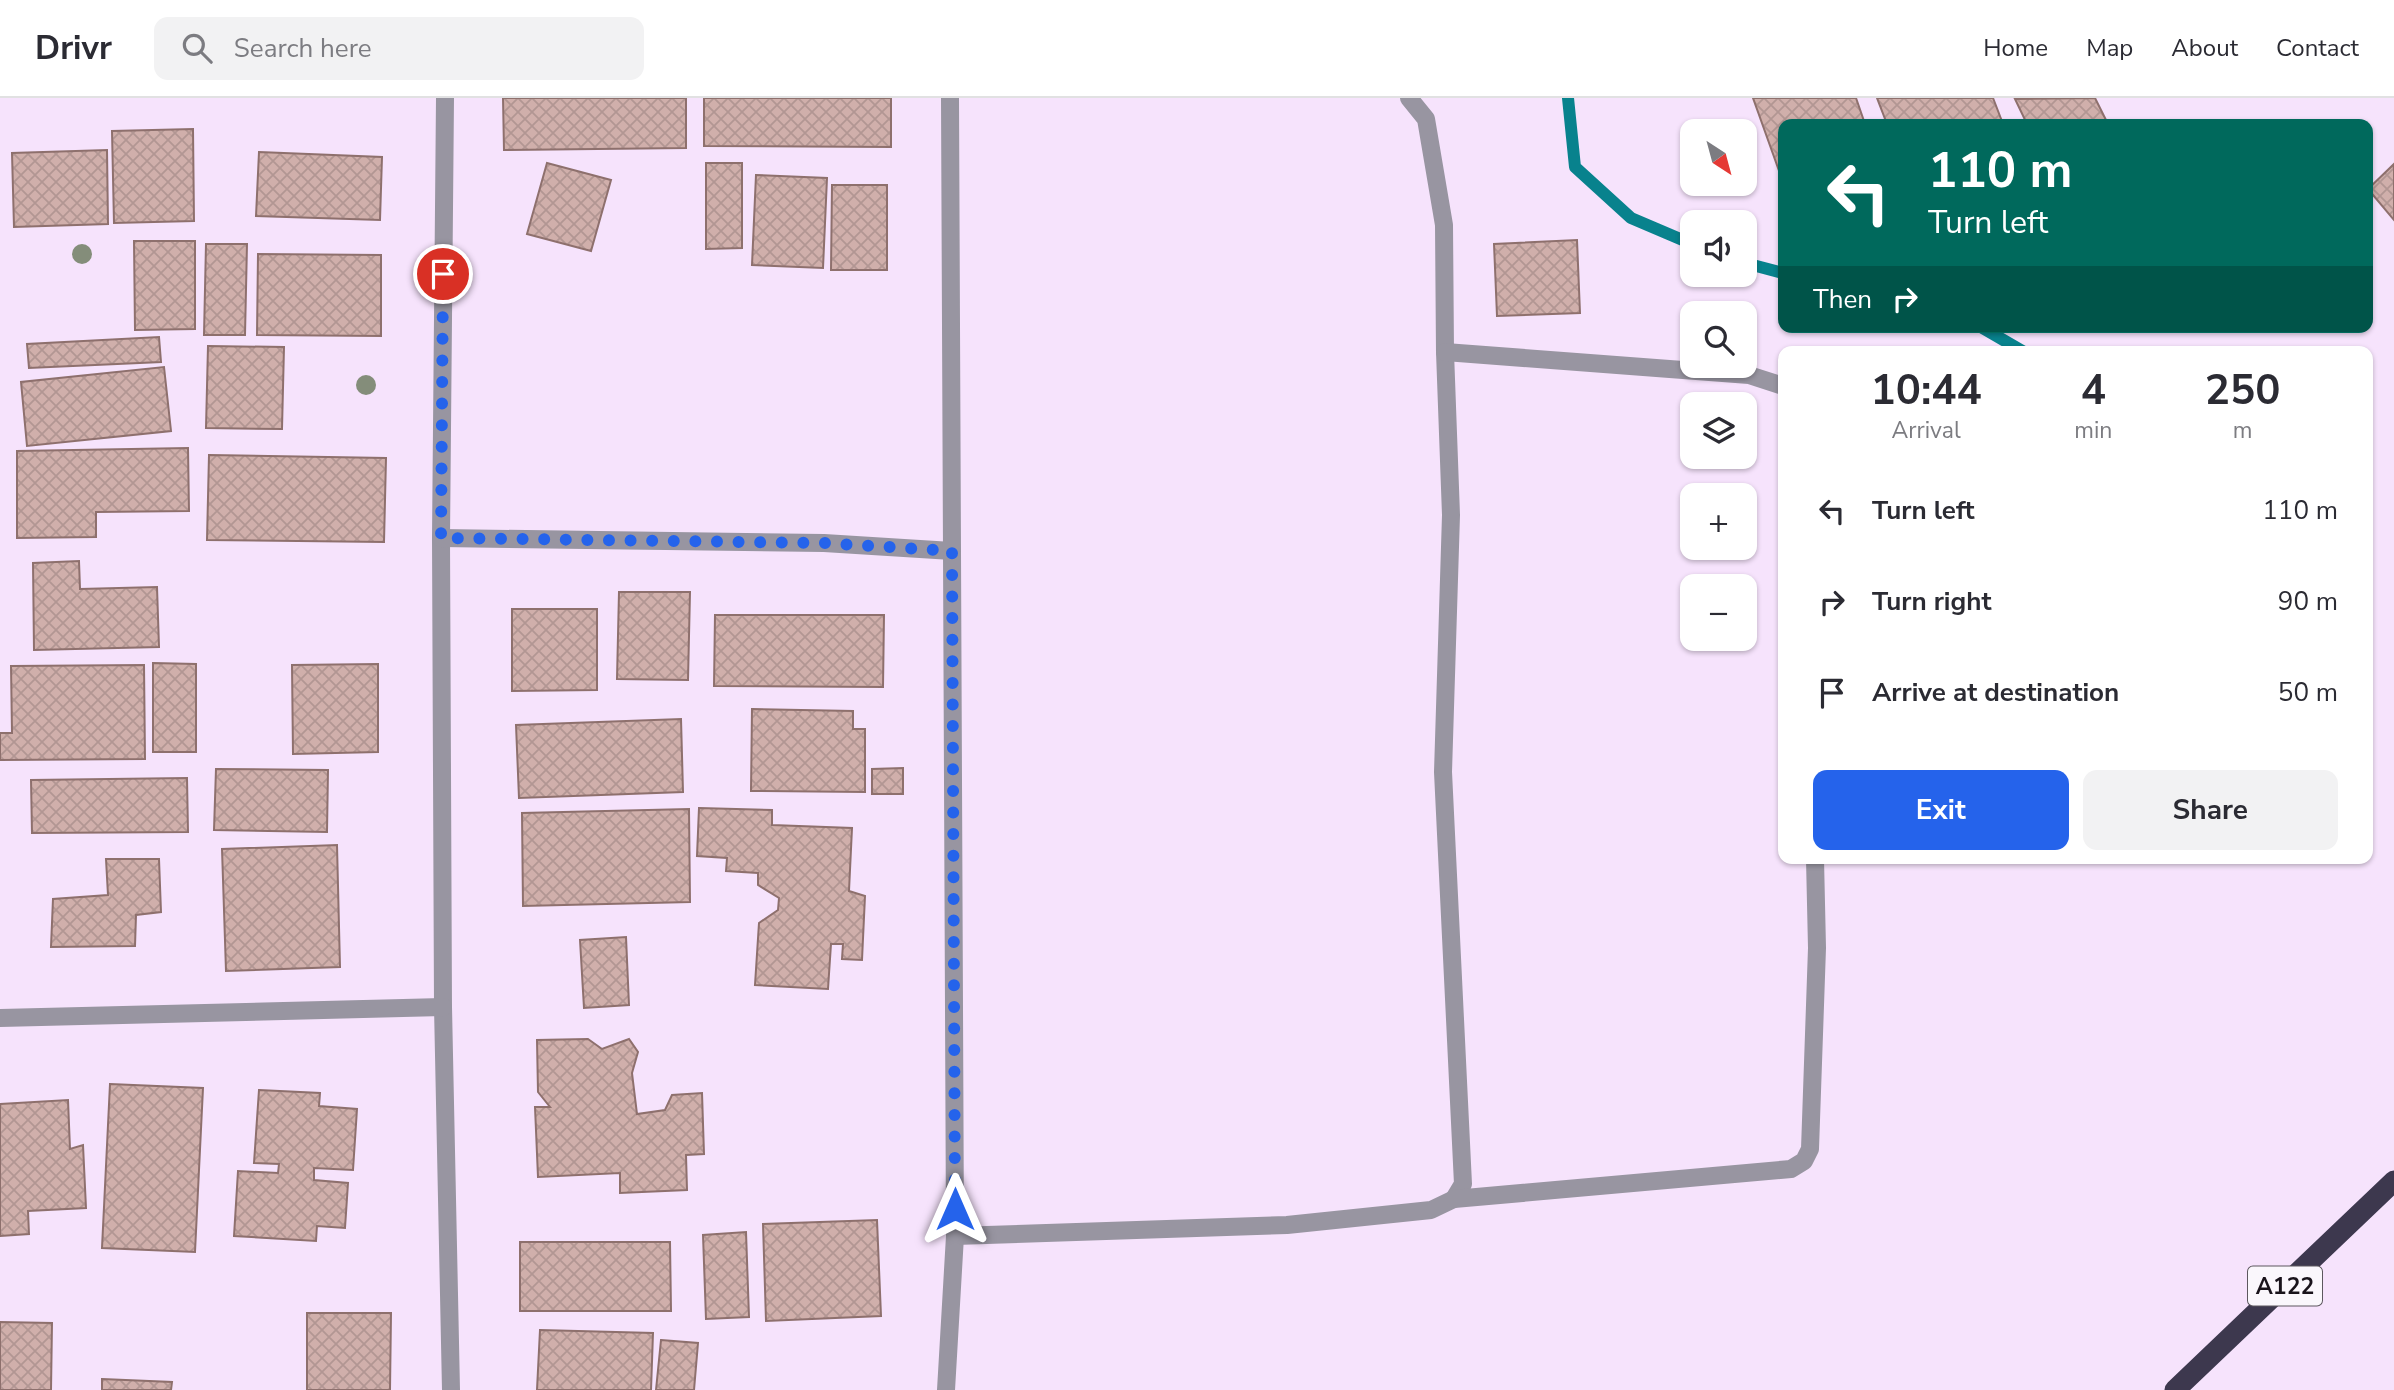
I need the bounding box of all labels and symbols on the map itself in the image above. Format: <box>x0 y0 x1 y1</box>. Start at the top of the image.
north arrow <box>1680 119 1757 196</box>
pin <box>413 244 473 304</box>
position arrow <box>918 1172 992 1246</box>
road number: A122 <box>2248 1266 2322 1306</box>

